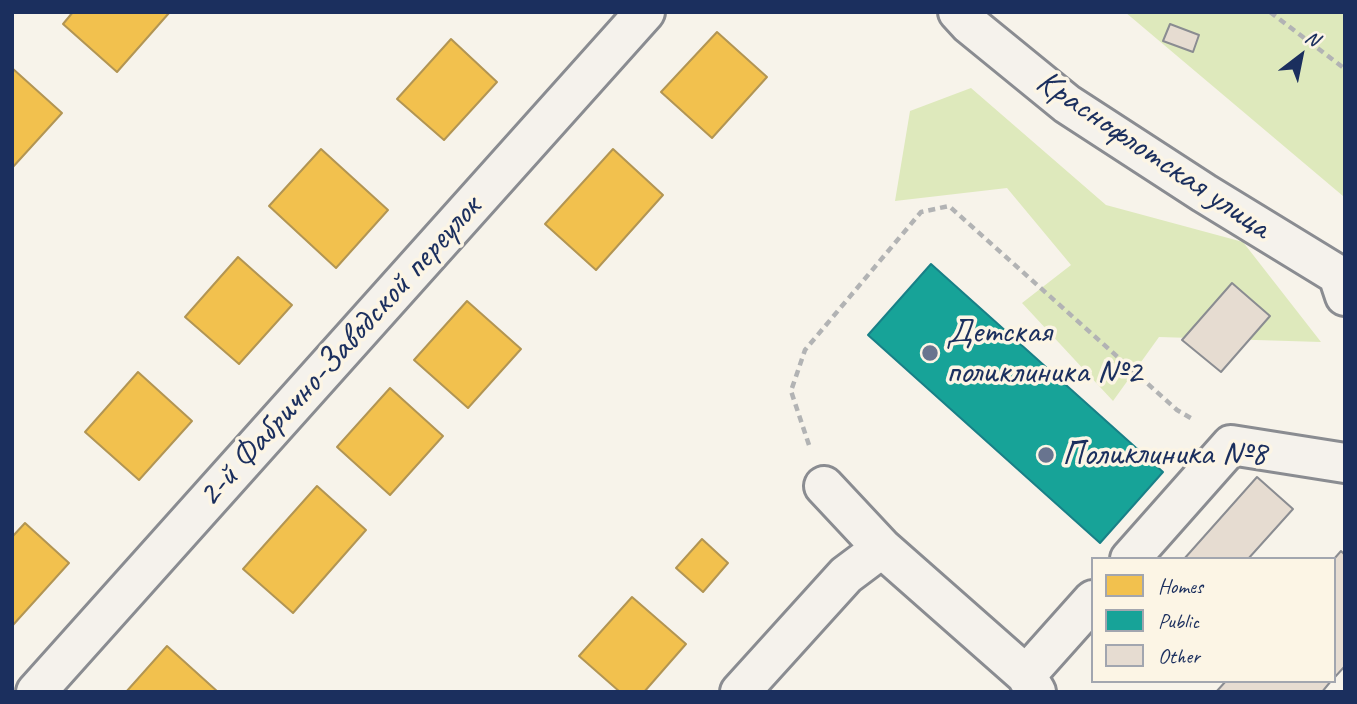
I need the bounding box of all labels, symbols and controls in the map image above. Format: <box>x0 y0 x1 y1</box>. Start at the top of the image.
north arrow <box>1266 21 1336 91</box>
text: N <box>1301 25 1323 51</box>
street label: Краснофлотская улица <box>1028 61 1278 249</box>
street label: 2-й Фабрично-Заводской переулок <box>189 188 491 516</box>
place label: Детская поликлиника №2 <box>946 312 1142 394</box>
marker: Детская поликлиника №2 <box>920 343 940 363</box>
place label: Поликлиника №8 <box>1062 434 1266 476</box>
marker: Поликлиника №8 <box>1036 445 1056 465</box>
legend <box>1091 557 1336 683</box>
text: Homes <box>1158 573 1203 599</box>
text: Public <box>1158 608 1199 634</box>
text: Other <box>1158 643 1200 669</box>

